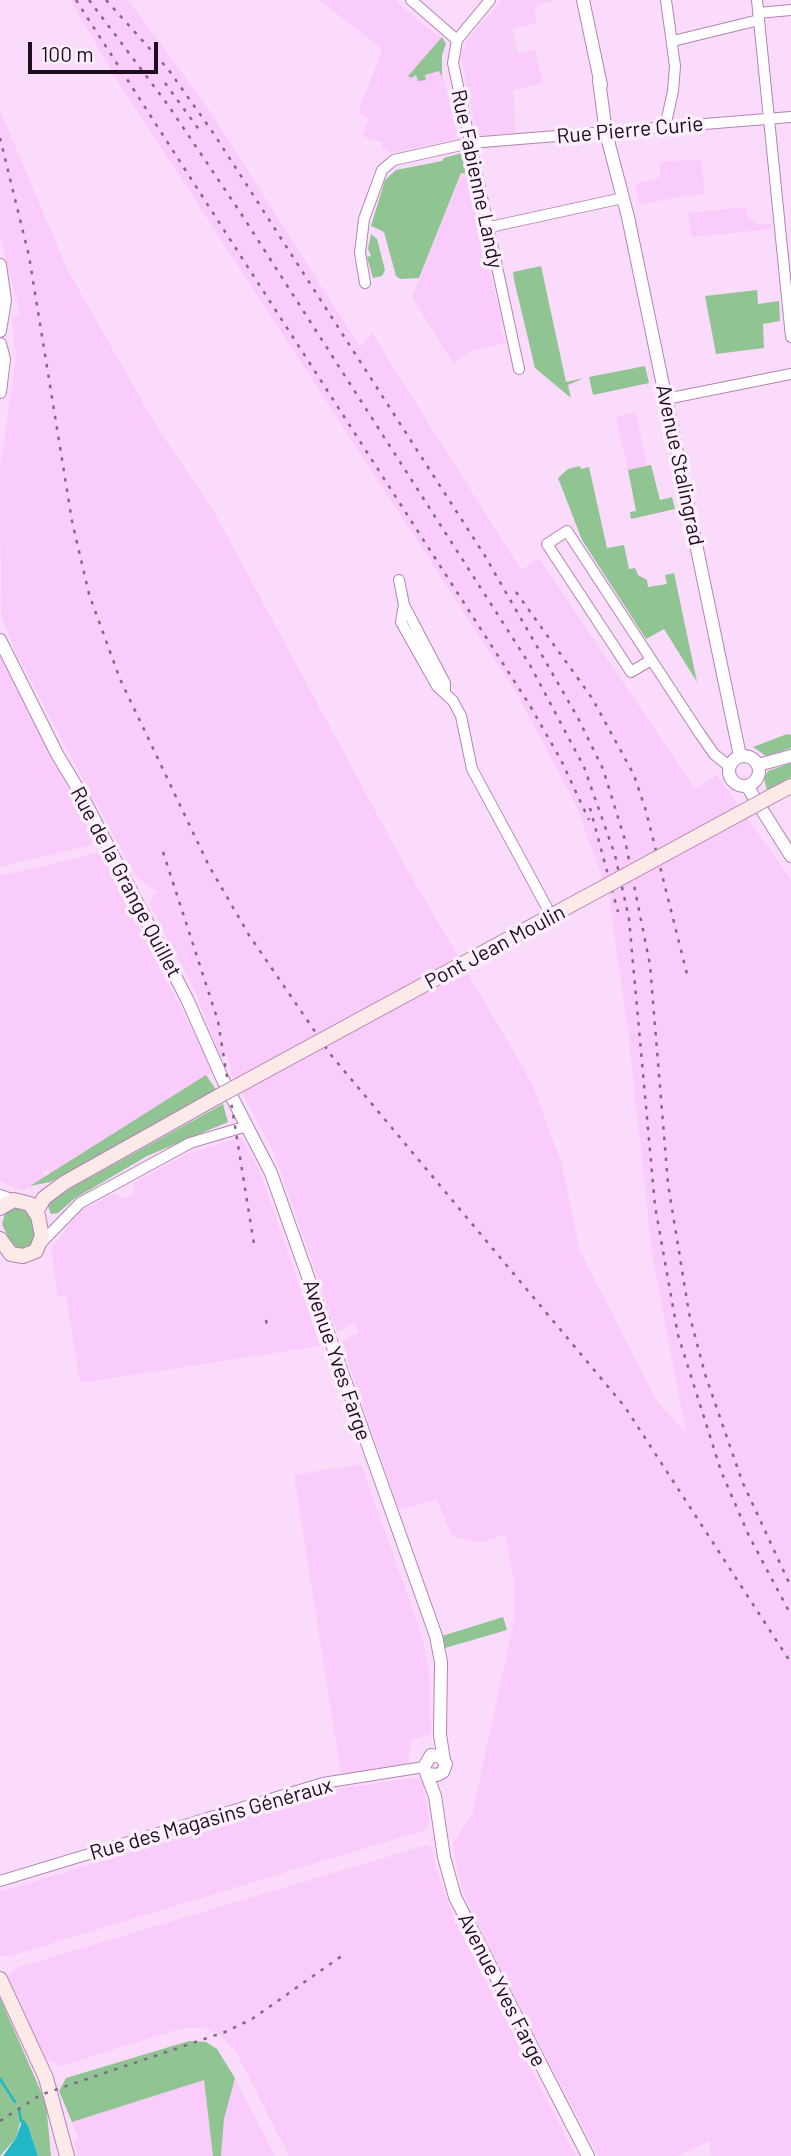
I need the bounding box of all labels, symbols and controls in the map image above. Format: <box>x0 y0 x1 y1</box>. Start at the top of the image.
scale bar <box>32 28 161 72</box>
text: 100 m <box>41 41 94 66</box>
street label: Rue Fabienne Landy <box>446 87 508 271</box>
street label: Rue Pierre Curie <box>556 111 704 149</box>
street label: Avenue Stalingrad <box>651 382 709 548</box>
street label: Rue de la Grange Quillet <box>65 782 187 982</box>
street label: Pont Jean Moulin <box>421 899 569 995</box>
street label: Avenue Yves Farge <box>298 1276 376 1444</box>
street label: Rue des Magasins Généraux <box>87 1772 335 1866</box>
street label: Avenue Yves Farge <box>452 1909 552 2071</box>

